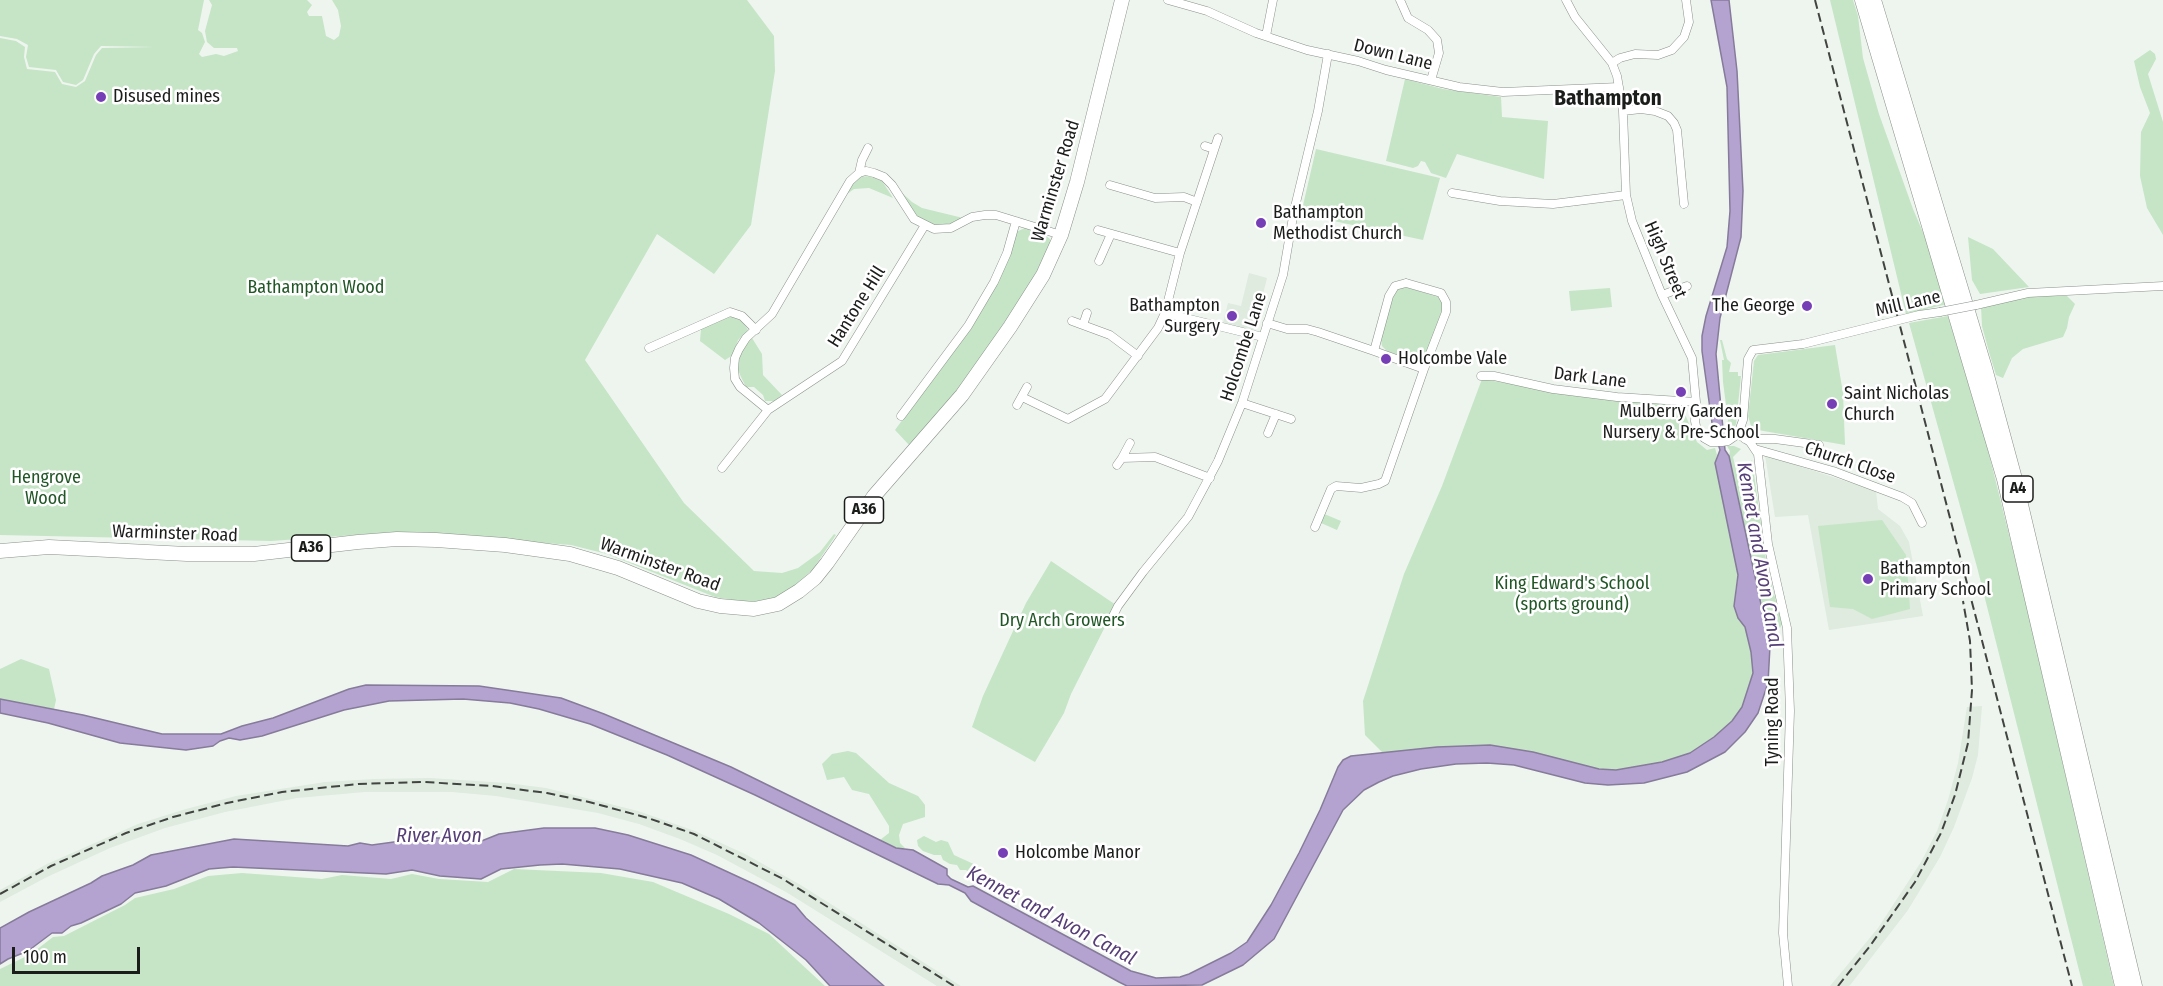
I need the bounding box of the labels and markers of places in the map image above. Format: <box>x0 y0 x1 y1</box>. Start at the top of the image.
place label: Disused mines <box>113 86 220 108</box>
marker: Disused mines <box>94 90 108 104</box>
place label: Bathampton Methodist Church <box>1273 202 1402 244</box>
marker: Bathampton Methodist Church <box>1254 216 1268 230</box>
place label: Bathampton Surgery <box>1129 295 1220 338</box>
place label: The George <box>1712 295 1795 317</box>
marker: The George <box>1800 299 1814 313</box>
marker: Bathampton Surgery <box>1225 309 1239 323</box>
place label: Holcombe Vale <box>1398 348 1507 370</box>
marker: Holcombe Vale <box>1379 352 1393 366</box>
place label: Saint Nicholas Church <box>1844 383 1949 426</box>
marker: Mulberry Garden Nursery & Pre-School <box>1674 385 1688 399</box>
marker: Saint Nicholas Church <box>1825 397 1839 411</box>
place label: Mulberry Garden Nursery & Pre-School <box>1602 401 1760 444</box>
place label: Bathampton Primary School <box>1880 558 1991 600</box>
marker: Bathampton Primary School <box>1861 572 1875 586</box>
place label: Holcombe Manor <box>1015 842 1140 864</box>
marker: Holcombe Manor <box>996 846 1010 860</box>

